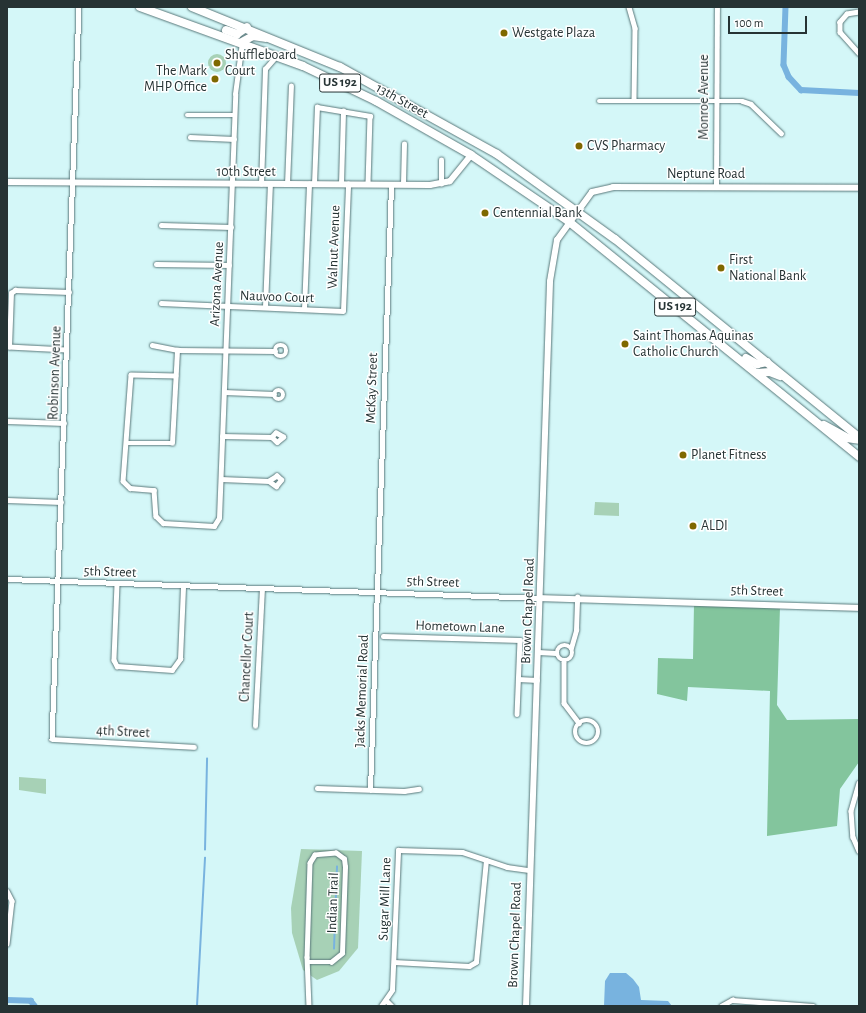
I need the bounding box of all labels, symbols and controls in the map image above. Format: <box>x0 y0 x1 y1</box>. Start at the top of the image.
scale bar <box>730 8 809 34</box>
text: 100 m <box>735 17 763 29</box>
place label: Westgate Plaza <box>512 25 595 41</box>
marker: Westgate Plaza <box>499 28 509 38</box>
place label: Shuffleboard Court <box>225 47 297 80</box>
street label: Monroe Avenue <box>696 54 712 140</box>
marker: Shuffleboard Court <box>212 58 222 68</box>
place label: The Mark MHP Office <box>144 63 207 96</box>
road number: US 192 <box>319 72 361 94</box>
marker: The Mark MHP Office <box>210 74 220 84</box>
street label: 13th Street <box>373 80 431 122</box>
place label: CVS Pharmacy <box>587 138 665 154</box>
marker: CVS Pharmacy <box>574 141 584 151</box>
street label: 10th Street <box>216 164 276 180</box>
street label: Neptune Road <box>667 166 745 182</box>
street label: Walnut Avenue <box>324 205 344 289</box>
place label: Centennial Bank <box>493 205 582 221</box>
marker: Centennial Bank <box>480 208 490 218</box>
street label: Arizona Avenue <box>206 241 228 327</box>
place label: First National Bank <box>729 252 806 284</box>
marker: First National Bank <box>716 263 726 273</box>
street label: Nauvoo Court <box>240 287 314 307</box>
road number: US 192 <box>654 296 696 318</box>
street label: Robinson Avenue <box>45 326 65 420</box>
place label: Saint Thomas Aquinas Catholic Church <box>633 328 753 360</box>
marker: Saint Thomas Aquinas Catholic Church <box>620 339 630 349</box>
street label: McKay Street <box>362 352 382 424</box>
place label: Planet Fitness <box>691 447 766 463</box>
marker: Planet Fitness <box>678 450 688 460</box>
place label: ALDI <box>701 518 728 534</box>
marker: ALDI <box>688 521 698 531</box>
street label: Brown Chapel Road <box>518 558 538 664</box>
street label: 5th Street <box>83 563 137 581</box>
street label: 5th Street <box>406 573 460 591</box>
street label: 5th Street <box>730 582 784 600</box>
street label: Chancellor Court <box>236 611 258 703</box>
street label: Hometown Lane <box>415 617 505 637</box>
street label: Jacks Memorial Road <box>352 634 372 748</box>
street label: 4th Street <box>96 722 150 742</box>
street label: Sugar Mill Lane <box>375 857 395 941</box>
street label: Indian Trail <box>324 872 342 934</box>
street label: Brown Chapel Road <box>505 882 525 988</box>

